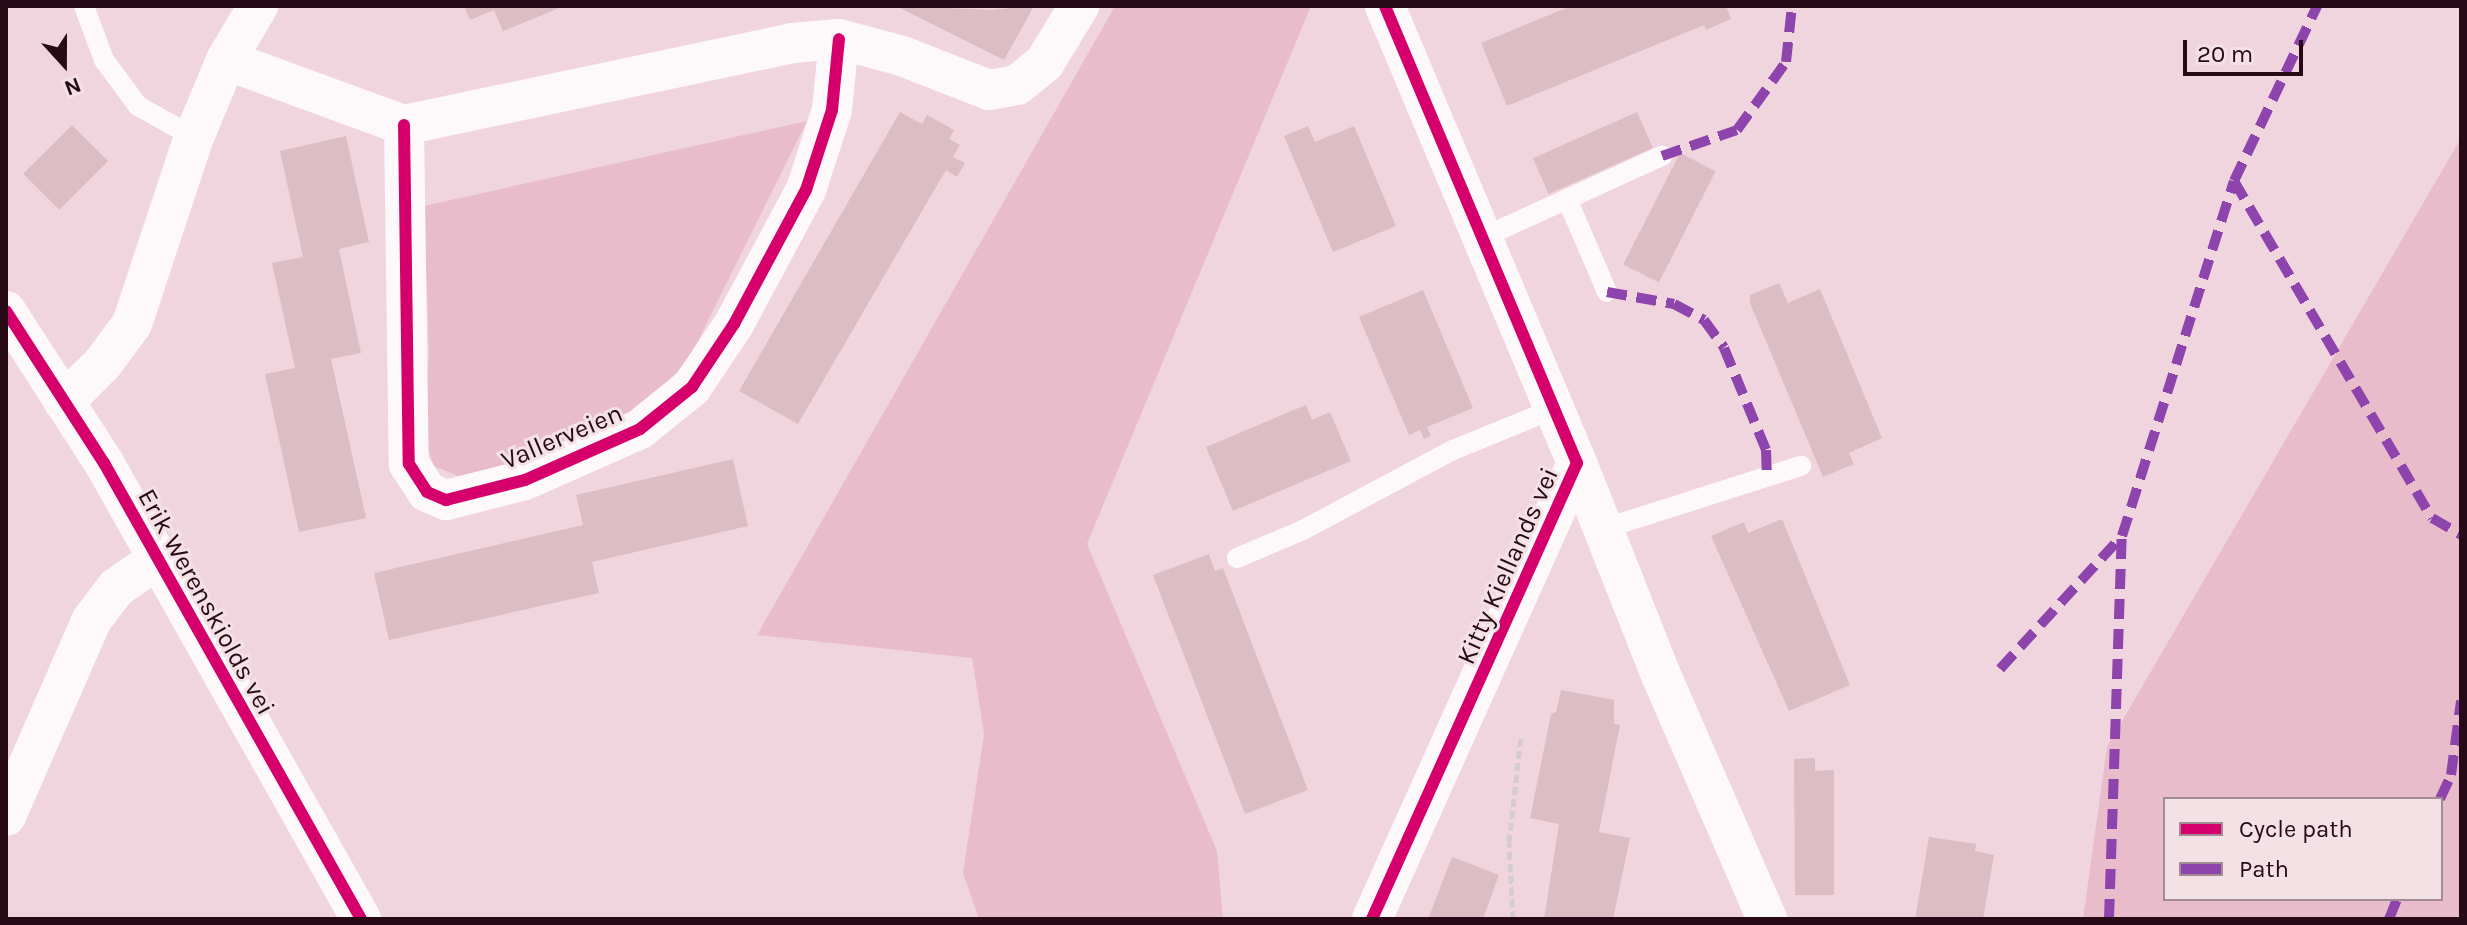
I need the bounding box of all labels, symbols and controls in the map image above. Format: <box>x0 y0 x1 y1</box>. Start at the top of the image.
north arrow <box>24 24 104 104</box>
scale bar <box>2187 24 2307 74</box>
text: 20 m <box>2197 40 2253 68</box>
text: N <box>61 71 85 101</box>
street label: Vallerveien <box>497 398 627 476</box>
street label: Kitty Kiellands vei <box>1451 463 1565 669</box>
street label: Erik Werenskiolds vei <box>131 483 281 721</box>
legend <box>2163 797 2443 901</box>
text: Cycle path <box>2239 815 2353 843</box>
text: Path <box>2239 855 2289 883</box>

